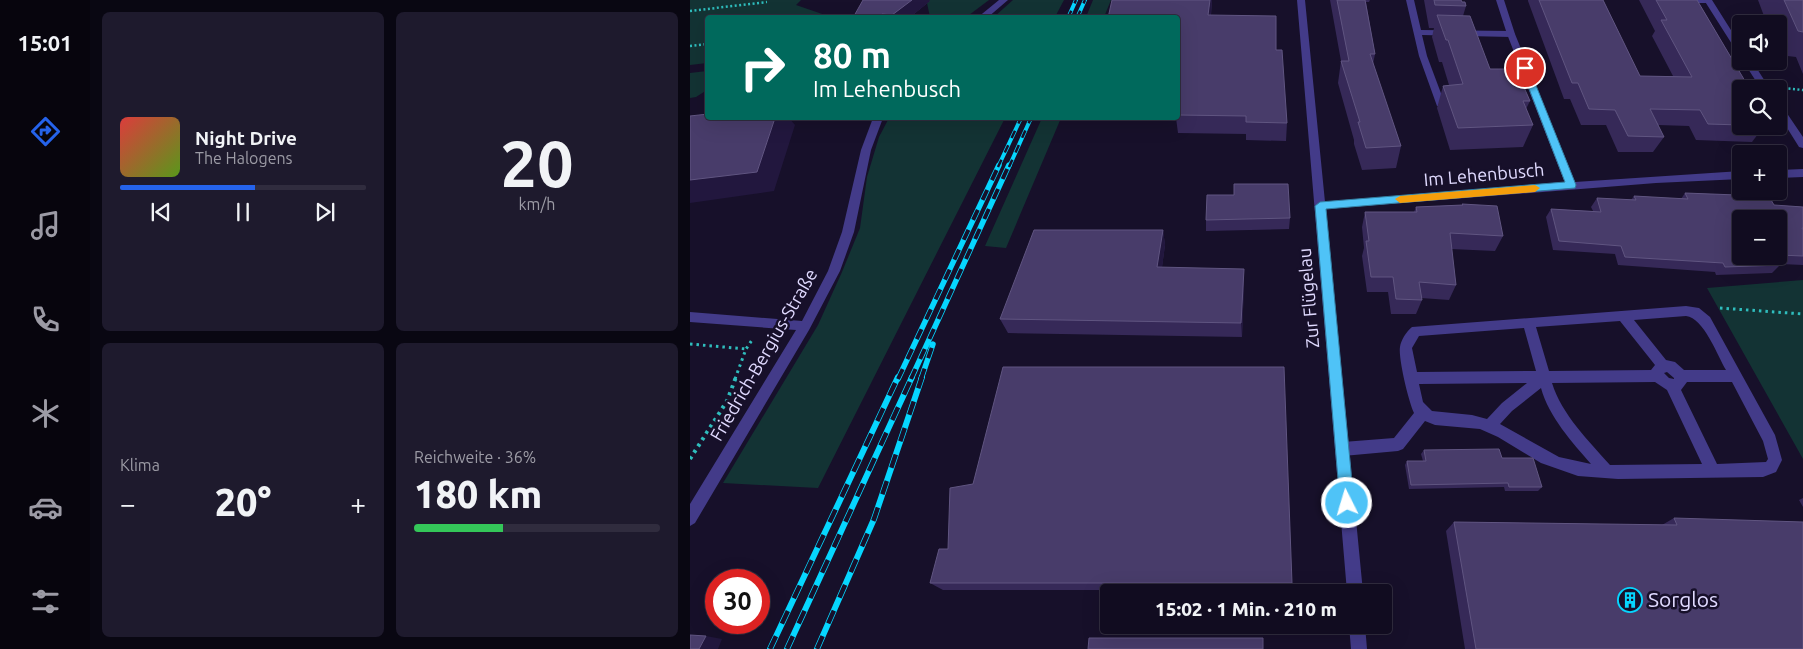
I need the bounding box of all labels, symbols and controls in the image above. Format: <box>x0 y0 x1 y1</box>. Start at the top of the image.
map controls <box>1732 15 1787 265</box>
button: sound <box>1732 15 1787 70</box>
text: 15:01 <box>17 30 73 55</box>
icon: right <box>730 35 795 100</box>
text: 80 m <box>813 35 891 75</box>
pin <box>1504 47 1546 89</box>
icon: arrive <box>1511 54 1539 82</box>
text: Im Lehenbusch <box>813 76 961 101</box>
button: search <box>1732 80 1787 135</box>
icon: directions <box>28 114 63 149</box>
text: 20 <box>500 126 574 199</box>
text: Night Drive <box>195 127 297 149</box>
button: + <box>1732 145 1787 200</box>
text: The Halogens <box>195 149 293 167</box>
street label: Im Lehenbusch <box>1423 159 1545 189</box>
text: km/h <box>519 195 555 213</box>
icon: previous <box>147 198 175 226</box>
icon: pause <box>229 198 257 226</box>
icon: next <box>311 198 339 226</box>
icon: music <box>28 208 63 243</box>
button: − <box>1732 210 1787 265</box>
street label: Zur Flügelau <box>1294 247 1322 349</box>
street label: Friedrich-Bergius-Straße <box>706 265 821 444</box>
icon: phone <box>28 302 63 337</box>
icon: climate <box>28 396 63 431</box>
text: Reichweite · 36% <box>414 448 536 466</box>
text: Klima <box>120 456 160 474</box>
text: 180 km <box>414 473 542 515</box>
position arrow <box>1320 476 1372 528</box>
text: 20° <box>215 481 271 523</box>
text: − <box>120 488 136 519</box>
text: + <box>350 488 366 519</box>
icon: car <box>28 490 63 525</box>
speed limit sign: 30 <box>705 569 770 634</box>
icon: filters <box>28 584 63 619</box>
building icon: Sorglos <box>1617 587 1643 613</box>
place label: Sorglos <box>1648 587 1718 611</box>
text: 15:02 · 1 Min. · 210 m <box>1155 598 1337 620</box>

